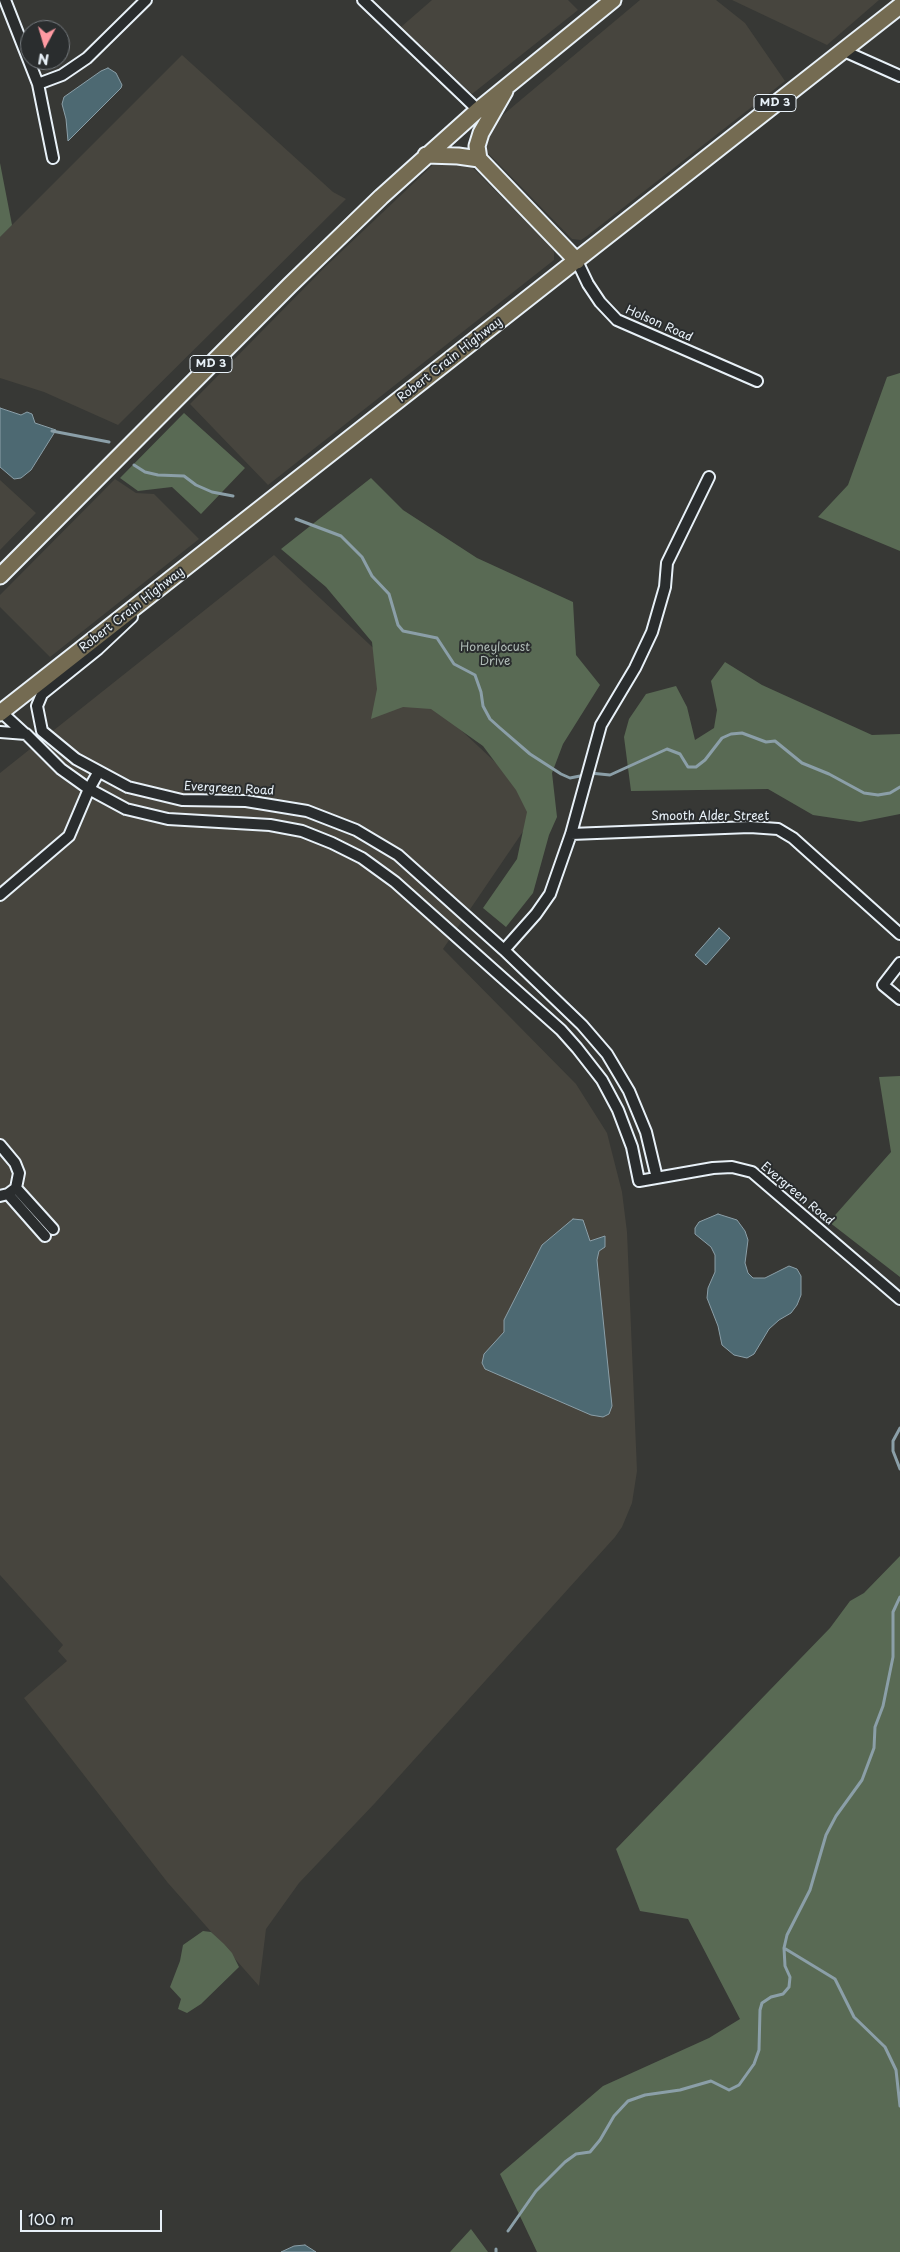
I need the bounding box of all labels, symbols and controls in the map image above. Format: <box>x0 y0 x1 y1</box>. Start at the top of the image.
north arrow <box>20 20 70 70</box>
text: N <box>37 48 50 70</box>
road number: MD 3 <box>754 95 796 112</box>
street label: Holson Road <box>623 303 695 345</box>
street label: Robert Crain Highway <box>395 315 505 405</box>
road number: MD 3 <box>190 356 232 372</box>
street label: Robert Crain Highway <box>77 565 187 655</box>
park label: Honeylocust Drive <box>460 641 530 669</box>
street label: Evergreen Road <box>183 779 275 799</box>
street label: Smooth Alder Street <box>651 810 769 824</box>
street label: Evergreen Road <box>758 1159 836 1229</box>
scale bar <box>22 2200 165 2232</box>
text: 100 m <box>28 2207 74 2230</box>

